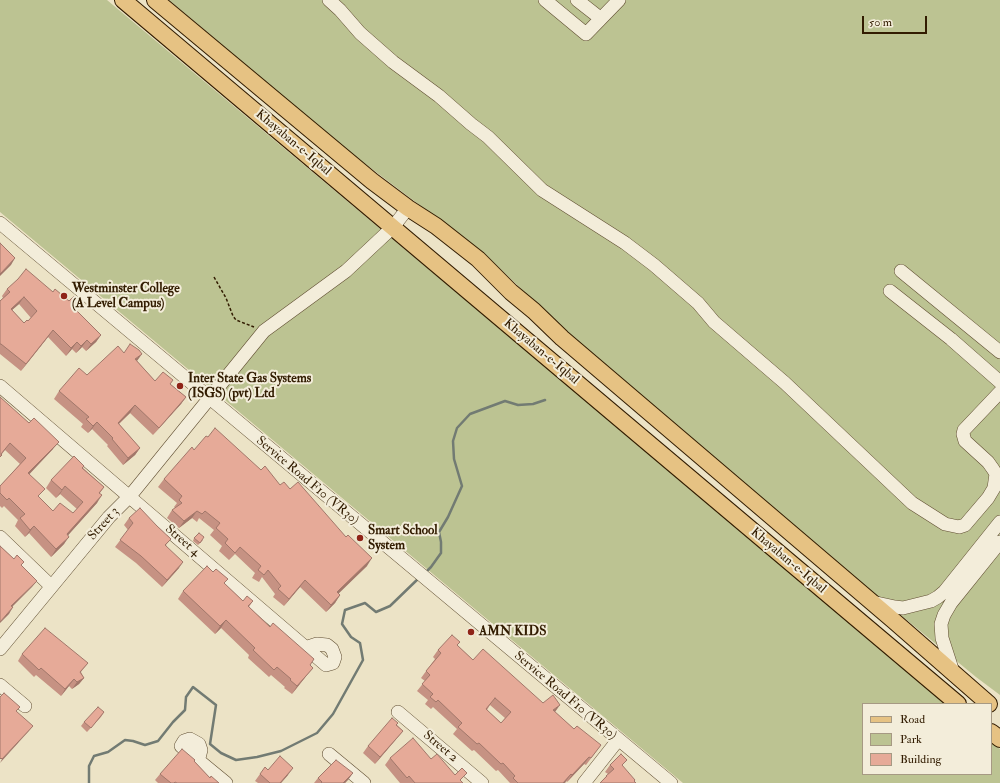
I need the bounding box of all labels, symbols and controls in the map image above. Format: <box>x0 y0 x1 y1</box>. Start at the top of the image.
scale bar <box>864 8 929 34</box>
text: 50 m <box>869 15 892 30</box>
street label: Khayaban-e-Iqbal <box>252 107 334 179</box>
place label: Westminster College (A Level Campus) <box>72 281 180 312</box>
marker: Westminster College (A Level Campus) <box>59 291 69 301</box>
street label: Khayaban-e-Iqbal <box>500 316 582 388</box>
place label: Inter State Gas Systems (ISGS) (pvt) Ltd <box>188 371 311 402</box>
marker: Inter State Gas Systems (ISGS) (pvt) Ltd <box>175 381 185 391</box>
street label: Service Road F10 (VR30) <box>252 433 362 529</box>
street label: Street 3 <box>85 504 123 544</box>
street label: Street 4 <box>161 522 203 560</box>
place label: Smart School System <box>368 523 438 554</box>
street label: Khayaban-e-Iqbal <box>747 525 829 597</box>
marker: Smart School System <box>355 533 365 543</box>
place label: AMN KIDS <box>479 624 546 640</box>
marker: AMN KIDS <box>466 627 476 637</box>
street label: Service Road F10 (VR30) <box>510 648 620 744</box>
legend <box>862 703 992 775</box>
text: Road <box>900 712 925 727</box>
street label: Street 2 <box>419 728 461 766</box>
text: Park <box>900 732 922 747</box>
text: Building <box>900 752 941 767</box>

